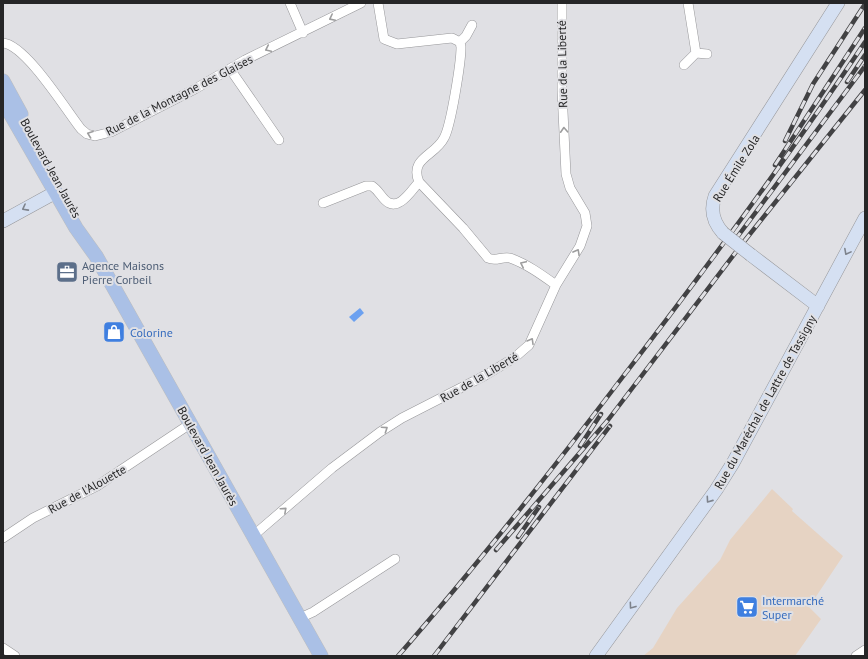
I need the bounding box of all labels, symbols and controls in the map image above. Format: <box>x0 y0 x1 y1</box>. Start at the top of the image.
one-way arrow <box>329 13 337 21</box>
street label: Rue de la Liberté <box>554 20 570 108</box>
one-way arrow <box>265 44 272 52</box>
street label: Rue de la Montagne des Glaises <box>103 51 255 139</box>
street label: Boulevard Jean Jaurès <box>17 116 85 220</box>
one-way arrow <box>559 127 568 133</box>
one-way arrow <box>86 130 93 138</box>
street label: Rue Émile Zola <box>709 132 763 204</box>
one-way arrow <box>22 204 30 211</box>
one-way arrow <box>844 248 851 255</box>
one-way arrow <box>573 249 580 257</box>
place label: Agence Maisons Pierre Corbeil <box>82 258 164 287</box>
office icon: Agence Maisons Pierre Corbeil <box>54 259 80 285</box>
one-way arrow <box>520 261 528 269</box>
street label: Rue du Maréchal de Lattre de Tassigny <box>711 312 819 492</box>
shop icon: Colorine <box>101 319 127 345</box>
place label: Colorine <box>130 325 173 340</box>
one-way arrow <box>526 338 534 345</box>
street label: Rue de la Liberté <box>437 349 521 405</box>
street label: Boulevard Jean Jaurès <box>174 404 242 508</box>
one-way arrow <box>381 426 388 434</box>
street label: Rue de l'Alouette <box>45 461 129 517</box>
one-way arrow <box>707 496 714 503</box>
one-way arrow <box>279 508 287 515</box>
place label: Intermarché Super <box>762 593 824 622</box>
supermarket icon: Intermarché Super <box>734 594 760 620</box>
one-way arrow <box>630 601 637 608</box>

